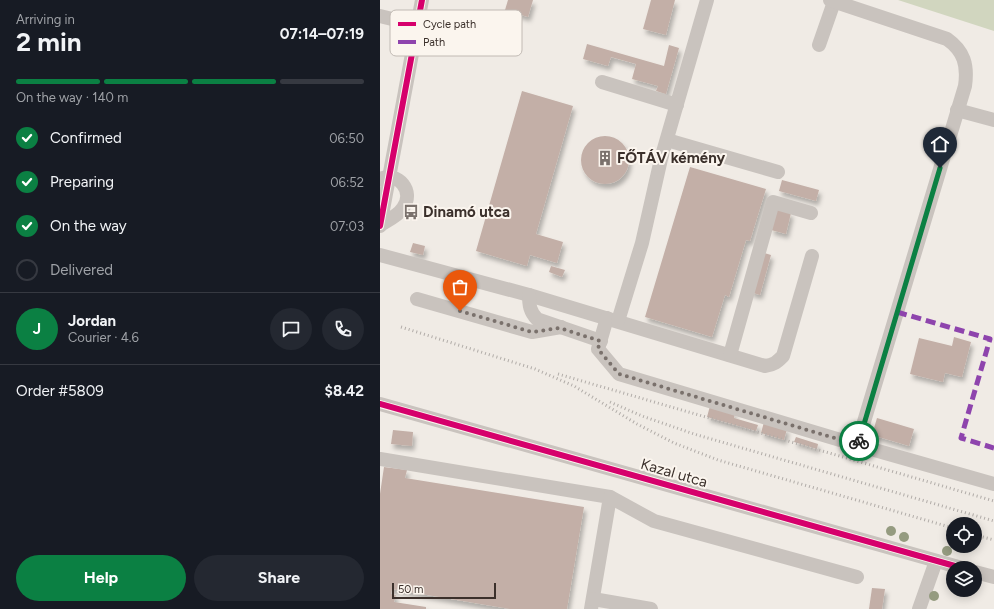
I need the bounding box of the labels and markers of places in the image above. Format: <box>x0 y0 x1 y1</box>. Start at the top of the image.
pin <box>923 127 957 168</box>
building icon: FŐTÁV kémény <box>596 149 614 167</box>
place label: FŐTÁV kémény <box>617 149 725 167</box>
bus stop icon: Dinamó utca <box>402 203 420 221</box>
place label: Dinamó utca <box>423 203 510 221</box>
pin <box>443 270 477 311</box>

